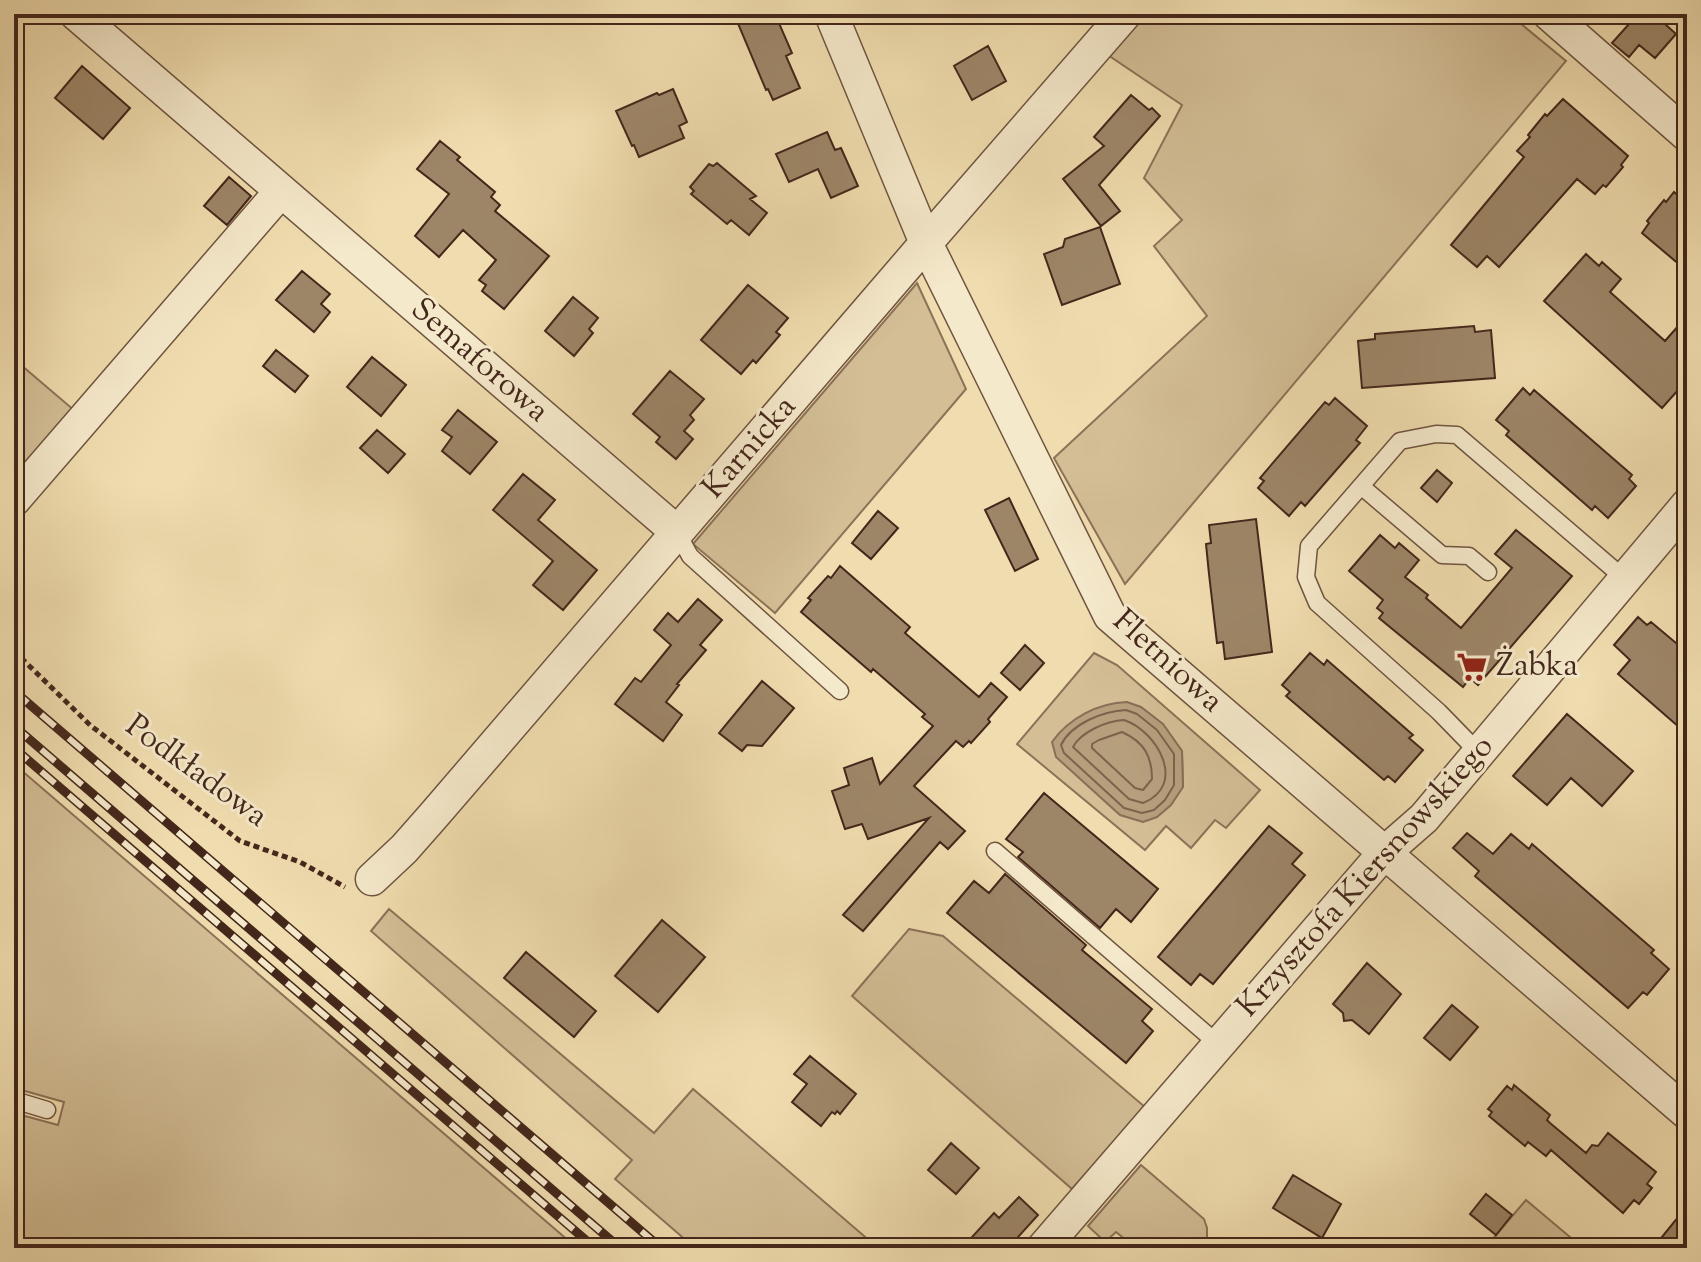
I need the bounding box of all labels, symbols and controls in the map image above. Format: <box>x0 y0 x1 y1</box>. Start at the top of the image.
street label: Semaforowa <box>400 288 559 434</box>
street label: Karnicka <box>692 386 808 510</box>
street label: Fletniowa <box>1101 600 1233 724</box>
place label: Żabka <box>1496 644 1578 690</box>
supermarket icon: Żabka <box>1455 650 1489 684</box>
street label: Podkładowa <box>115 705 277 840</box>
street label: Krzysztofa Kiersnowskiego <box>1227 726 1505 1028</box>

